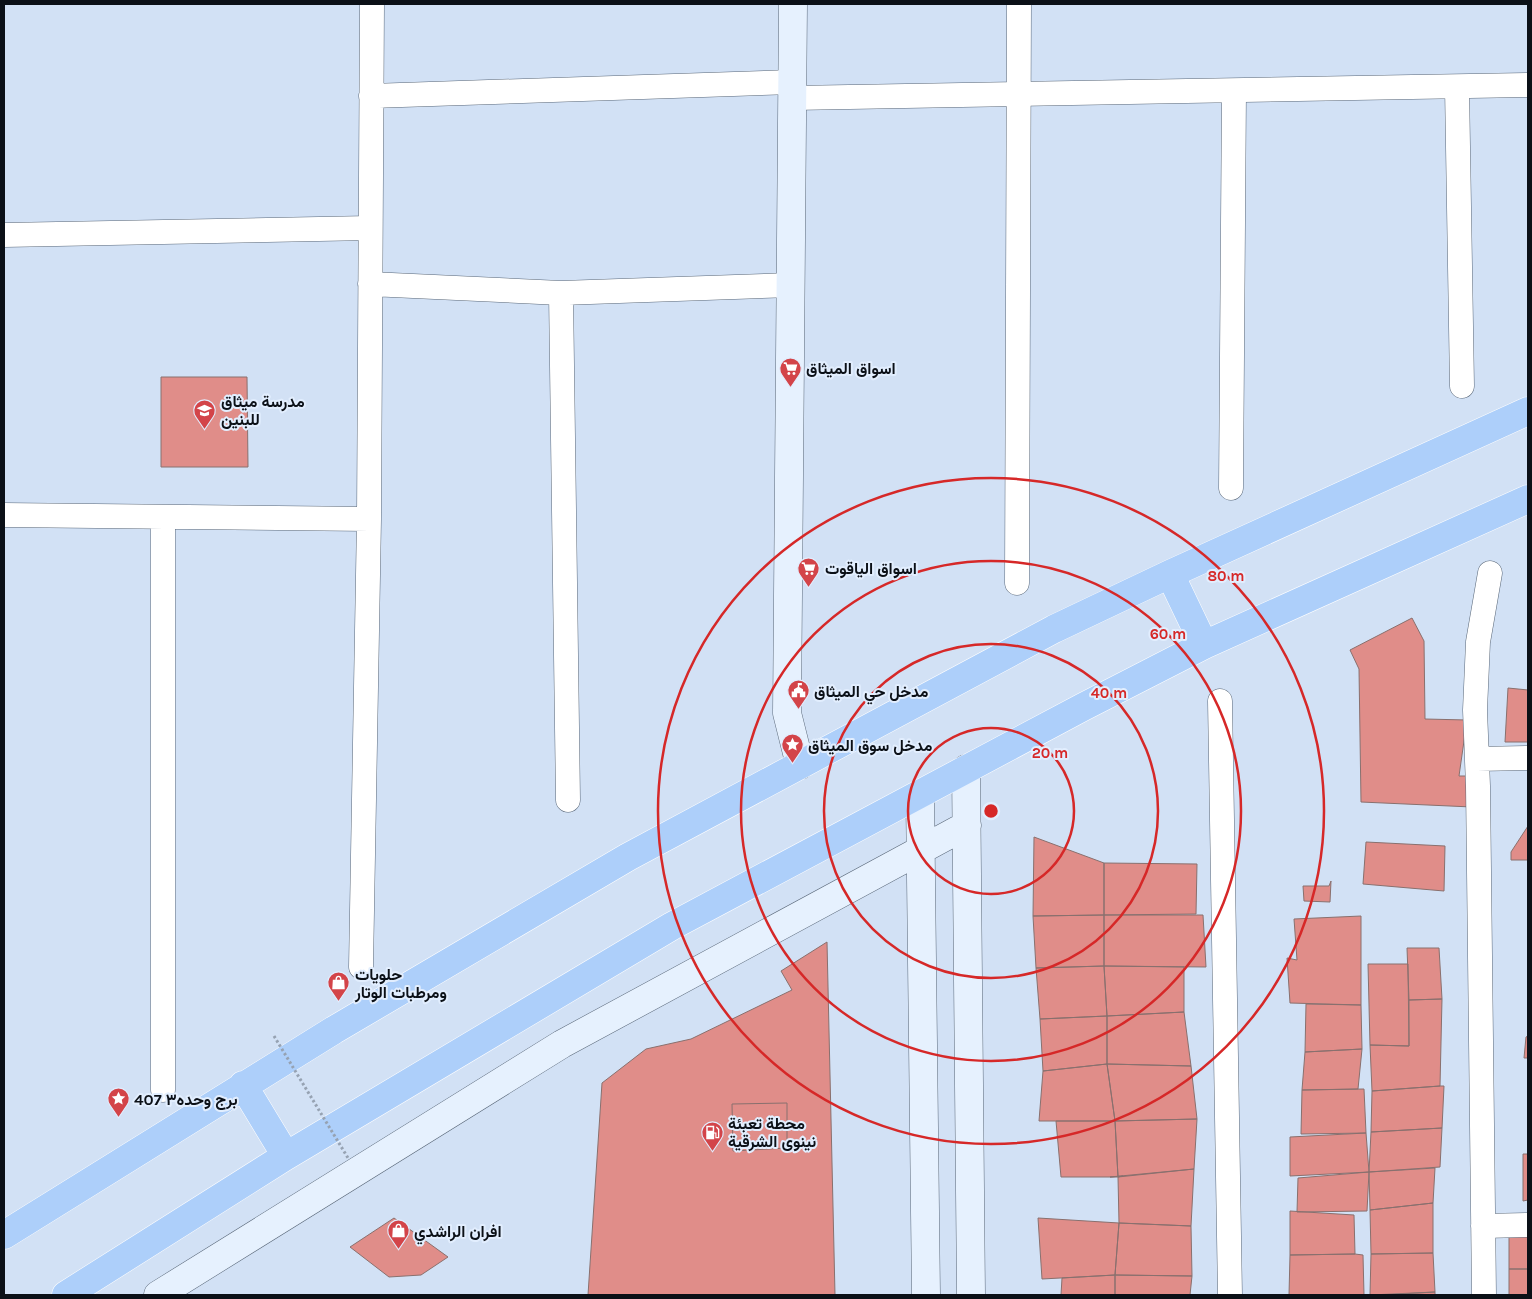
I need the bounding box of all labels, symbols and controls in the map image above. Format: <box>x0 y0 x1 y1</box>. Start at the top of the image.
supermarket icon: اسواق الميثاق <box>778 356 802 387</box>
place label: اسواق الميثاق <box>806 359 896 379</box>
place label: مدرسة ميثاق للبنين <box>221 392 305 429</box>
school or university icon: مدرسة ميثاق للبنين <box>193 398 217 429</box>
supermarket icon: اسواق الياقوت <box>797 556 821 587</box>
place label: اسواق الياقوت <box>825 559 917 579</box>
text: 80 m <box>1207 567 1245 585</box>
text: 60 m <box>1150 625 1186 643</box>
public building icon: مدخل حي الميثاق <box>786 679 810 710</box>
place label: مدخل حي الميثاق <box>814 682 929 705</box>
text: 40 m <box>1091 684 1127 702</box>
place icon: مدخل سوق الميثاق <box>780 733 804 764</box>
place label: مدخل سوق الميثاق <box>808 736 933 756</box>
text: 20 m <box>1032 744 1068 762</box>
centre of rings <box>982 802 1000 820</box>
place label: حلويات ومرطبات الوتار <box>354 965 447 1003</box>
shop icon: حلويات ومرطبات الوتار <box>327 971 351 1002</box>
place icon: برج وحده٣ 407 <box>106 1087 130 1118</box>
place label: برج وحده٣ 407 <box>134 1090 238 1110</box>
place label: محطة تعبئة نينوى الشرقية <box>728 1114 817 1152</box>
fuel station icon: محطة تعبئة نينوى الشرقية <box>700 1120 724 1151</box>
shop icon: افران الراشدي <box>386 1219 410 1250</box>
place label: افران الراشدي <box>414 1222 502 1245</box>

